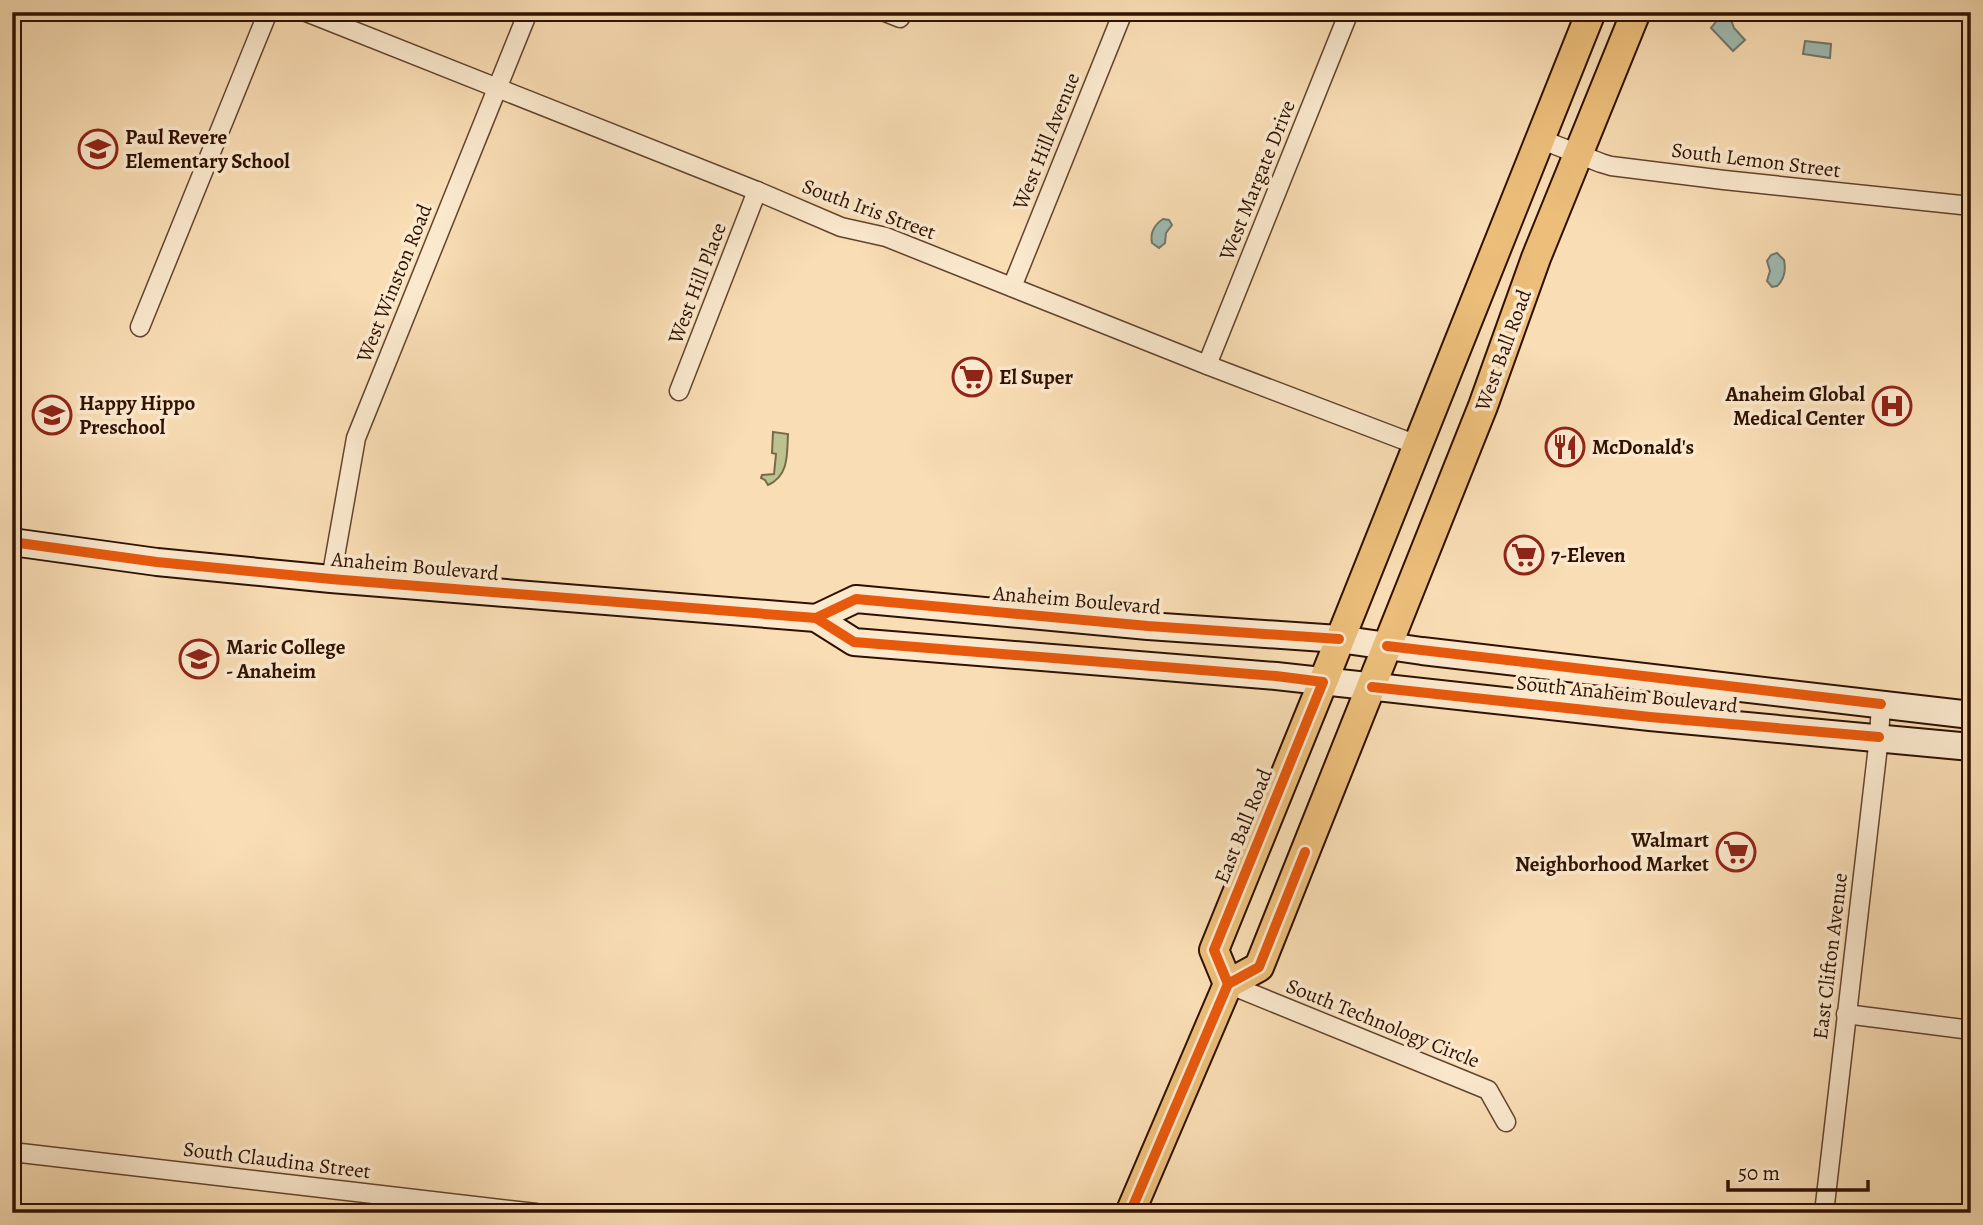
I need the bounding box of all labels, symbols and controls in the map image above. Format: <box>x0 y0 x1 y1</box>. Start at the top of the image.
street label: West Hill Avenue <box>1005 68 1086 215</box>
street label: West Margate Drive <box>1212 96 1302 265</box>
place label: Paul Revere Elementary School <box>125 123 290 175</box>
school or university icon: Paul Revere Elementary School <box>77 128 119 170</box>
street label: South Lemon Street <box>1670 136 1842 184</box>
street label: South Iris Street <box>798 172 940 246</box>
street label: West Winston Road <box>349 199 439 367</box>
street label: West Hill Place <box>661 219 733 348</box>
street label: West Ball Road <box>1468 285 1538 416</box>
supermarket icon: El Super <box>951 356 993 398</box>
place label: El Super <box>999 363 1074 391</box>
place label: Anaheim Global Medical Center <box>1725 380 1865 432</box>
hospital icon: Anaheim Global Medical Center <box>1871 385 1913 427</box>
place label: Happy Hippo Preschool <box>79 389 195 441</box>
school or university icon: Happy Hippo Preschool <box>31 394 73 436</box>
restaurant icon: McDonald's <box>1544 426 1586 468</box>
place label: McDonald's <box>1592 433 1694 461</box>
supermarket icon: 7-Eleven <box>1503 534 1545 576</box>
place label: 7-Eleven <box>1551 541 1626 569</box>
street label: Anaheim Boulevard <box>329 545 501 587</box>
street label: Anaheim Boulevard <box>991 579 1163 621</box>
place label: Maric College - Anaheim <box>226 633 346 685</box>
school or university icon: Maric College - Anaheim <box>178 638 220 680</box>
street label: South Anaheim Boulevard <box>1515 668 1740 720</box>
street label: East Ball Road <box>1207 764 1279 888</box>
place label: Walmart Neighborhood Market <box>1515 826 1709 878</box>
supermarket icon: Walmart Neighborhood Market <box>1715 831 1757 873</box>
street label: East Clifton Avenue <box>1806 871 1854 1041</box>
street label: South Technology Circle <box>1282 971 1484 1075</box>
street label: South Claudina Street <box>182 1135 372 1185</box>
scale bar <box>1728 1148 1868 1192</box>
text: 50 m <box>1738 1159 1780 1187</box>

